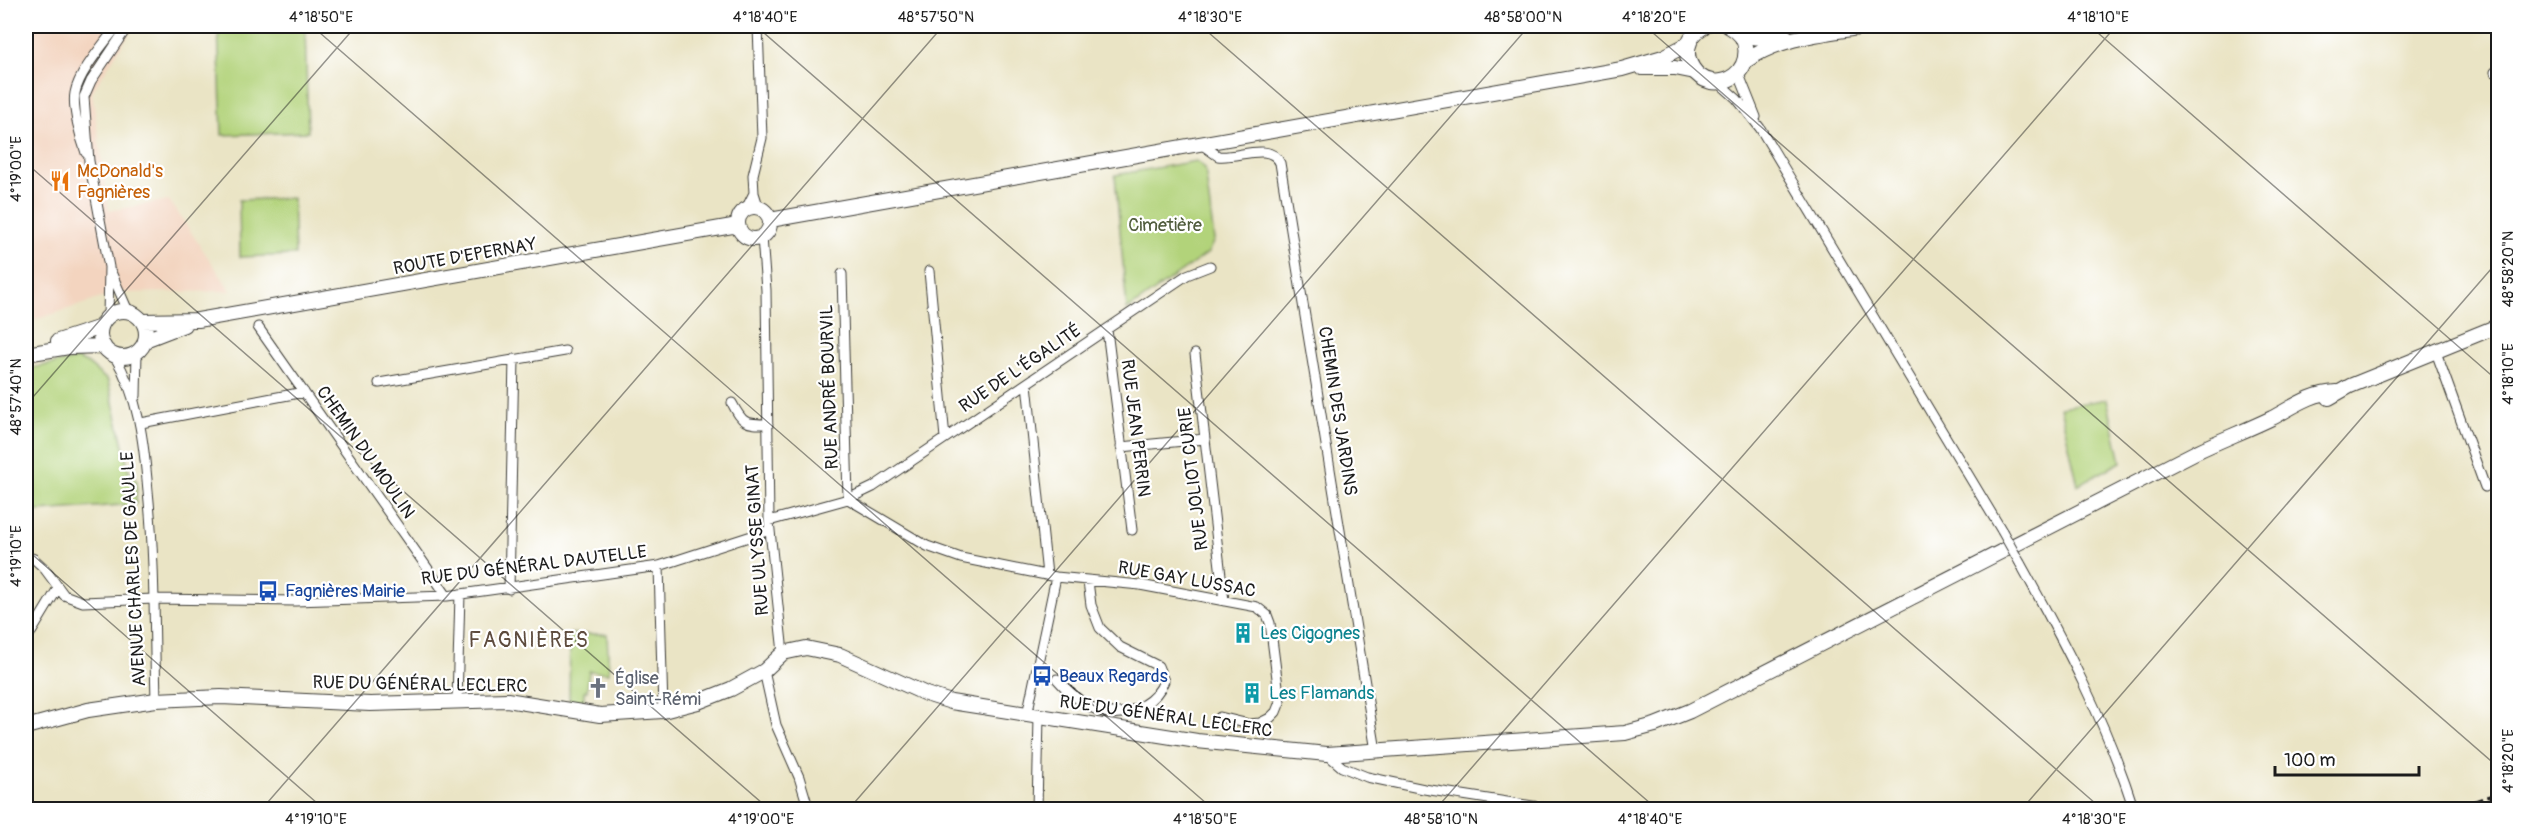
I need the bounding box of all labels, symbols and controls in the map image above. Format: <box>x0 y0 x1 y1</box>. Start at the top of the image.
text: 4°18'50"E <box>289 8 353 27</box>
text: 4°18'40"E <box>733 8 797 27</box>
text: 48°57'50"N <box>898 8 974 27</box>
text: 4°18'30"E <box>1178 8 1242 27</box>
text: 48°58'00"N <box>1484 8 1562 27</box>
text: 4°18'20"E <box>1622 8 1686 27</box>
text: 4°18'10"E <box>2067 8 2129 27</box>
text: 4°19'00"E <box>7 136 26 202</box>
place label: McDonald's Fagnières <box>77 160 163 204</box>
restaurant icon: McDonald's Fagnières <box>48 169 72 193</box>
park label: Cimetière <box>1128 214 1202 237</box>
text: 48°58'20"N <box>2499 231 2518 307</box>
street label: ROUTE D'EPERNAY <box>392 232 539 280</box>
street label: RUE ANDRÉ BOURVIL <box>815 304 844 470</box>
street label: RUE DE L'ÉGALITÉ <box>955 319 1086 418</box>
street label: CHEMIN DES JARDINS <box>1313 325 1362 497</box>
text: 4°18'10"E <box>2499 343 2518 405</box>
text: 48°57'40"N <box>7 358 26 436</box>
street label: RUE JEAN PERRIN <box>1116 358 1155 498</box>
street label: CHEMIN DU MOULIN <box>311 381 420 523</box>
street label: RUE JOLIOT CURIE <box>1173 406 1214 552</box>
street label: AVENUE CHARLES DE GAULLE <box>116 451 151 687</box>
street label: RUE ULYSSE GINAT <box>741 463 774 616</box>
text: 4°19'10"E <box>7 525 26 587</box>
street label: RUE DU GÉNÉRAL DAUTELLE <box>420 540 648 591</box>
street label: RUE GAY LUSSAC <box>1116 556 1258 603</box>
bus stop icon: Fagnières Mairie <box>256 579 280 603</box>
place label: Fagnières Mairie <box>285 580 405 603</box>
building icon: Les Cigognes <box>1231 621 1255 645</box>
place label: Les Cigognes <box>1260 622 1360 645</box>
district label: FAGNIÈRES <box>469 627 589 654</box>
bus stop icon: Beaux Regards <box>1030 664 1054 688</box>
place label: Beaux Regards <box>1059 665 1168 688</box>
place label: Église Saint-Rémi <box>615 667 701 711</box>
street label: RUE DU GÉNÉRAL LECLERC <box>312 671 528 698</box>
church icon: Église Saint-Rémi <box>586 676 610 700</box>
building icon: Les Flamands <box>1240 681 1264 705</box>
place label: Les Flamands <box>1269 682 1374 705</box>
street label: RUE DU GÉNÉRAL LECLERC <box>1058 690 1274 743</box>
text: 4°18'20"E <box>2499 729 2518 793</box>
scale bar <box>2275 739 2419 777</box>
text: 100 m <box>2284 749 2336 772</box>
text: 4°19'10"E <box>285 810 347 829</box>
text: 4°19'00"E <box>728 810 794 829</box>
text: 4°18'50"E <box>1173 810 1237 829</box>
text: 48°58'10"N <box>1404 810 1478 829</box>
text: 4°18'40"E <box>1618 810 1682 829</box>
text: 4°18'30"E <box>2062 810 2126 829</box>

